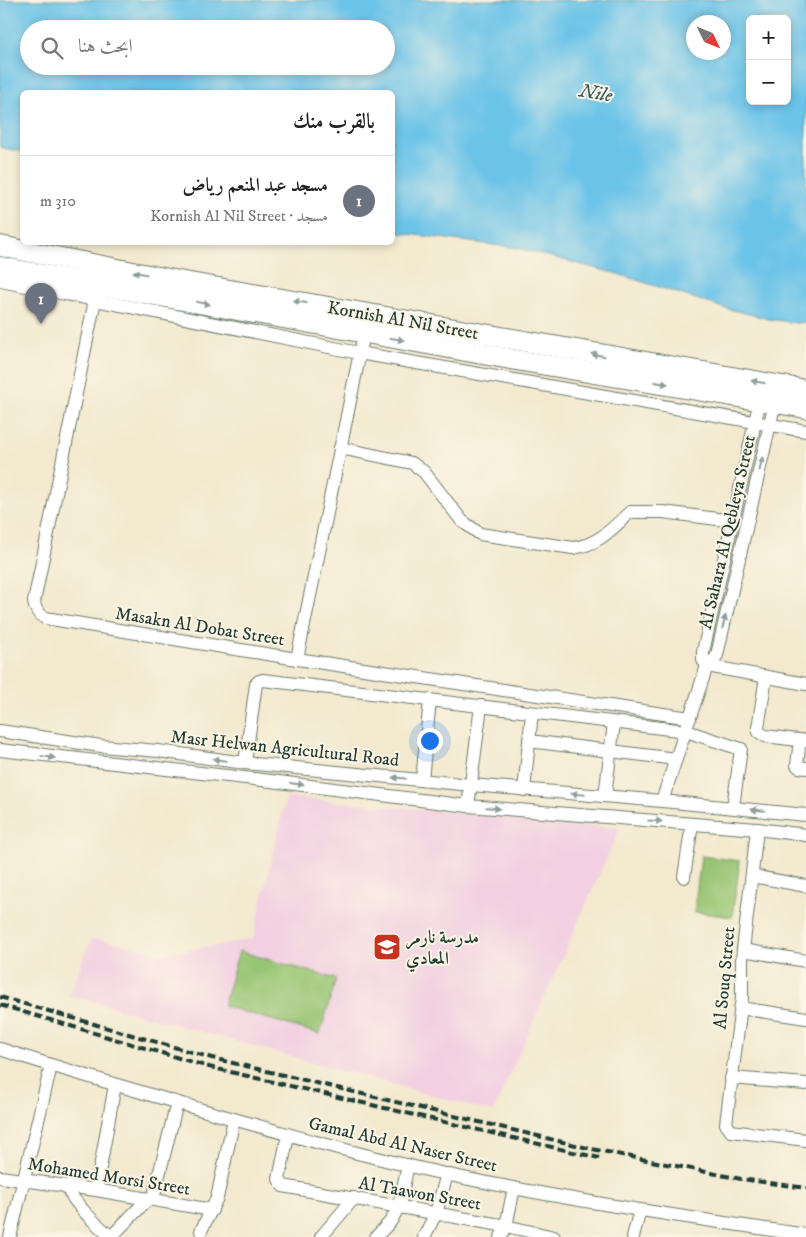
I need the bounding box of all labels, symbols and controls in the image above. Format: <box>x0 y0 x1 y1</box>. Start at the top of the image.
north arrow <box>686 15 731 60</box>
map controls <box>746 15 791 105</box>
button: + <box>746 15 791 60</box>
search box <box>20 20 395 75</box>
icon: search <box>38 34 66 62</box>
text: ابحث هنا <box>78 35 133 58</box>
button: − <box>746 60 791 105</box>
water label: Nile <box>577 79 614 107</box>
text: بالقرب منك <box>293 109 375 135</box>
text: مسجد عبد المنعم رياض <box>183 174 328 197</box>
text: 310 m <box>40 191 76 211</box>
text: 1 <box>356 191 362 211</box>
text: مسجد · Kornish Al Nil Street <box>150 206 328 226</box>
one-way arrow <box>132 269 148 277</box>
pin: 1 <box>25 283 57 324</box>
street label: Kornish Al Nil Street <box>326 297 480 345</box>
one-way arrow <box>291 298 307 306</box>
one-way arrow <box>195 300 211 308</box>
one-way arrow <box>390 335 406 343</box>
one-way arrow <box>589 350 605 358</box>
one-way arrow <box>750 377 766 385</box>
one-way arrow <box>653 380 669 388</box>
street label: Al Sahara Al Qebleya Street <box>695 433 761 631</box>
one-way arrow <box>757 456 765 471</box>
street label: Masakn Al Dobat Street <box>114 603 286 651</box>
one-way arrow <box>720 615 728 630</box>
street label: Masr Helwan Agricultural Road <box>170 726 400 772</box>
your location <box>417 728 443 754</box>
one-way arrow <box>41 753 57 761</box>
one-way arrow <box>212 755 228 763</box>
one-way arrow <box>391 774 407 782</box>
one-way arrow <box>289 780 305 788</box>
one-way arrow <box>570 790 586 798</box>
one-way arrow <box>485 804 501 812</box>
one-way arrow <box>749 805 765 813</box>
one-way arrow <box>647 817 663 825</box>
street label: Al Souq Street <box>710 926 740 1030</box>
place label: مدرسة نارمر المعادي <box>406 927 479 973</box>
school or university icon: مدرسة نارمر المعادي <box>372 932 402 962</box>
street label: Gamal Abd Al Naser Street <box>306 1113 499 1177</box>
street label: Mohamed Morsi Street <box>26 1153 192 1201</box>
street label: Al Taawon Street <box>357 1172 483 1216</box>

